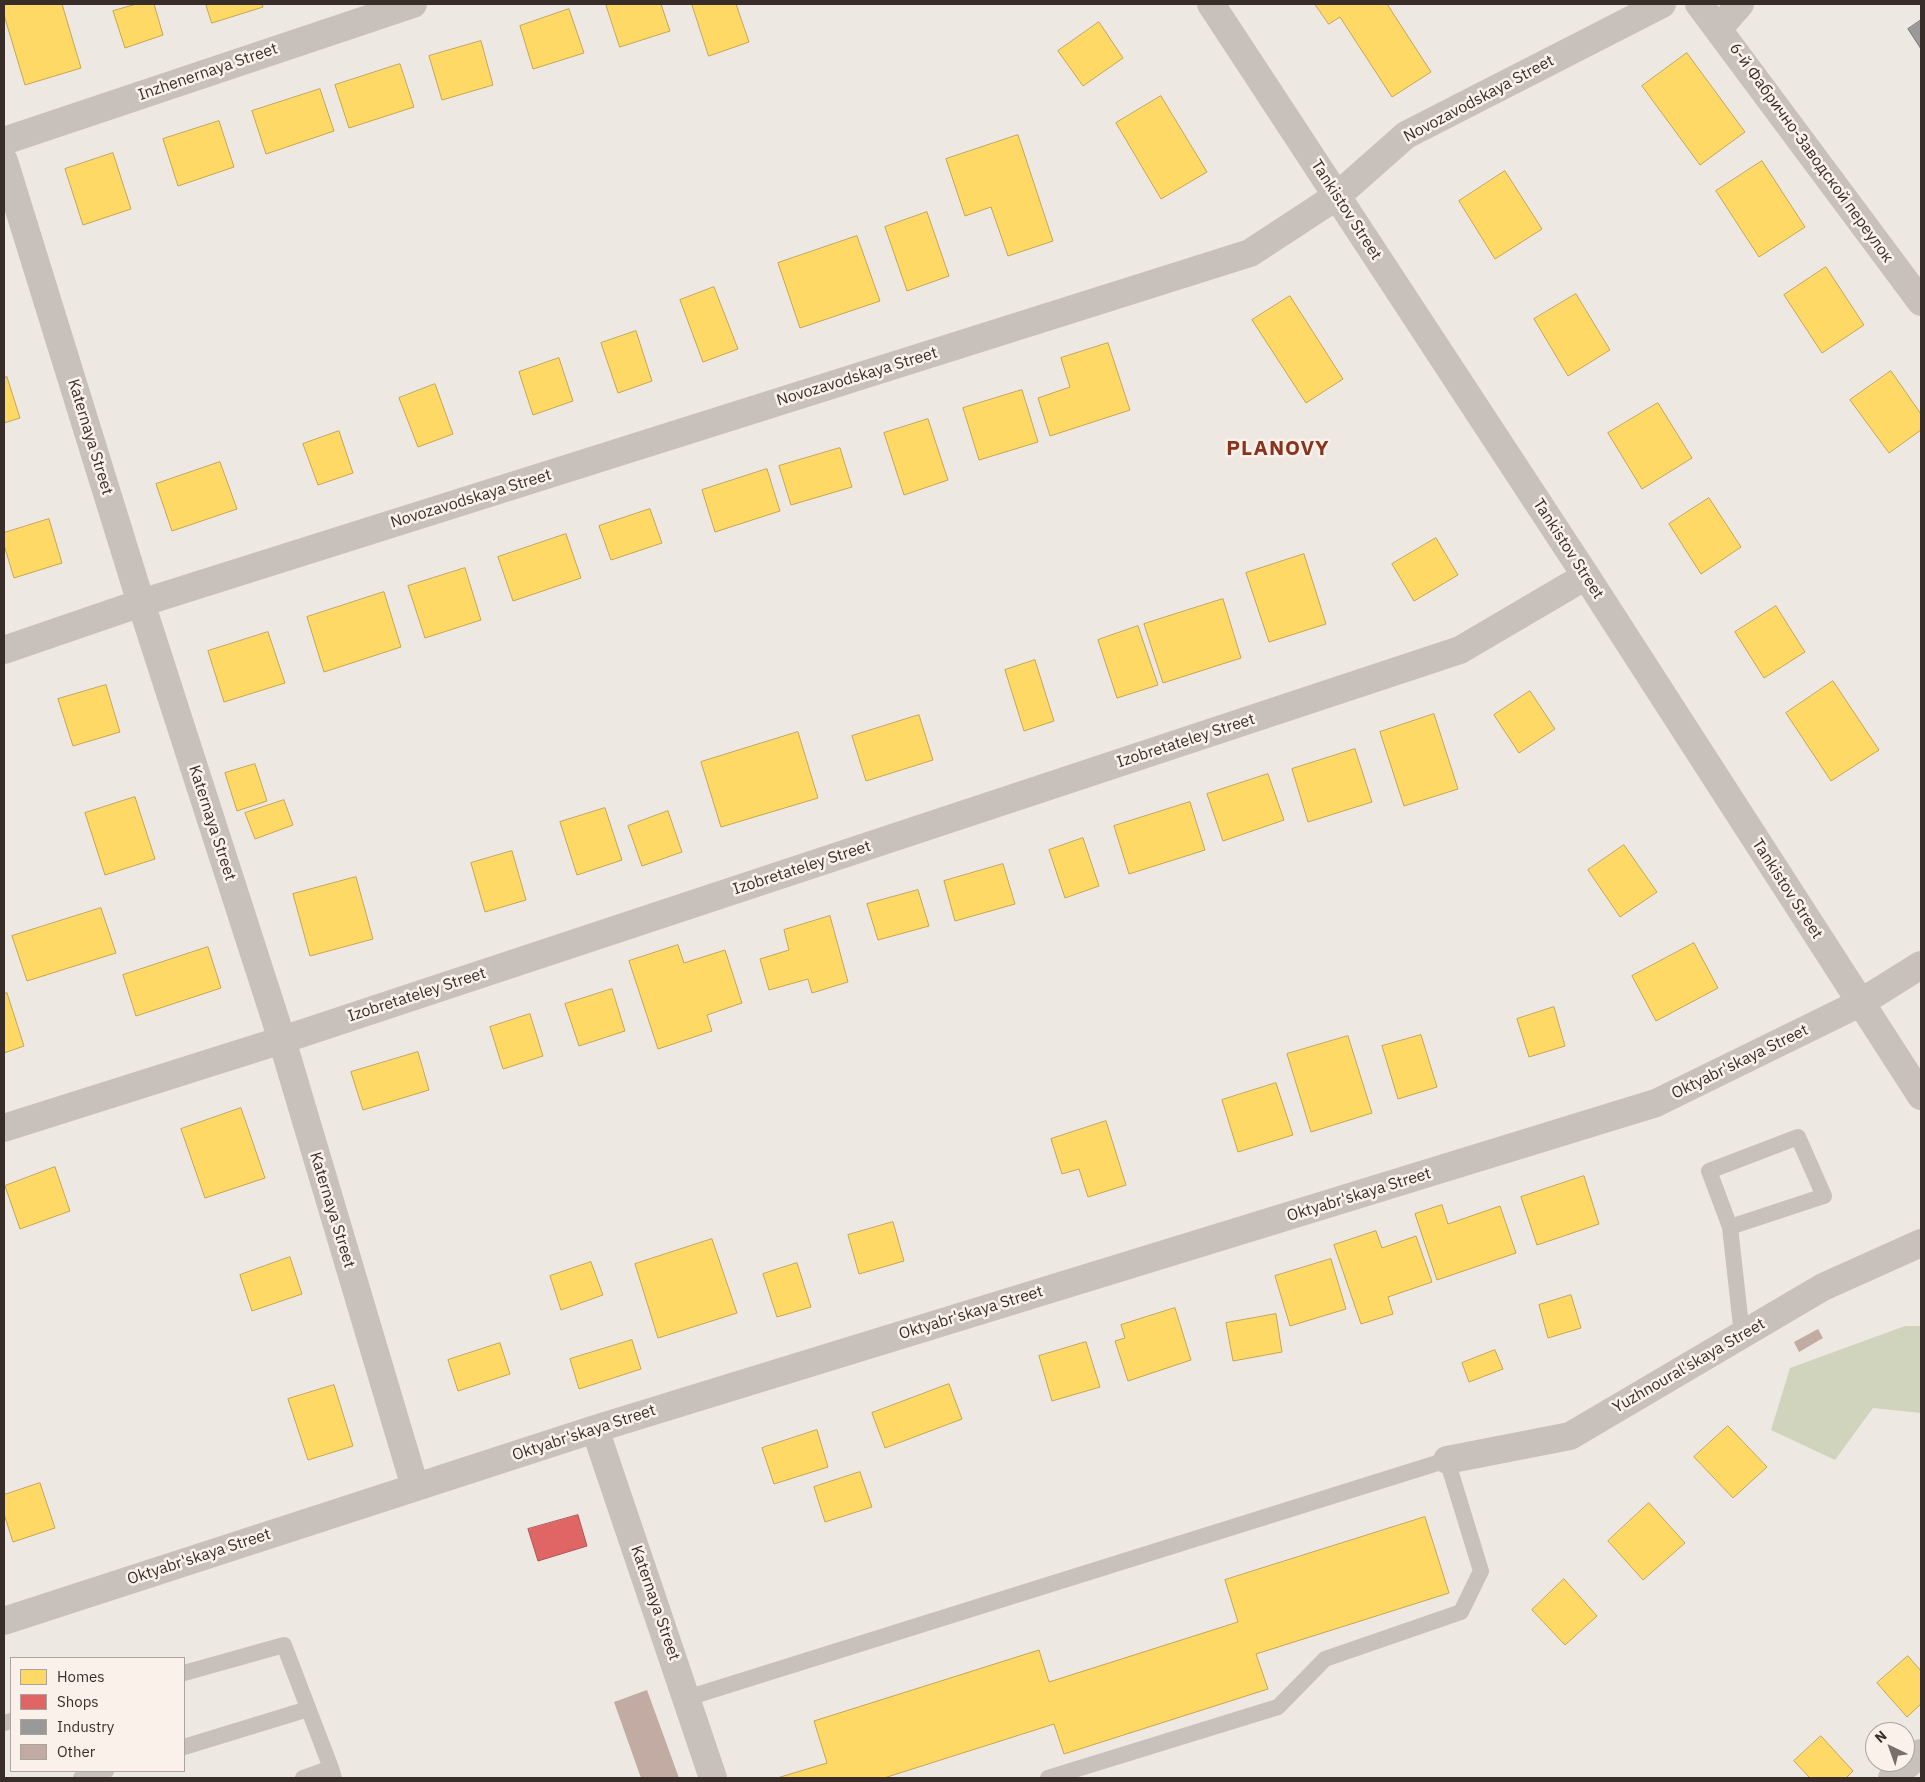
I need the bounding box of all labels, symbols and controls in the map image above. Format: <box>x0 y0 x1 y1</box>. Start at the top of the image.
street label: Inzhenernaya Street <box>136 39 280 105</box>
street label: 6-й Фабрично-Заводской переулок <box>1725 39 1897 267</box>
street label: Novozavodskaya Street <box>1401 51 1557 147</box>
street label: Tankistov Street <box>1306 156 1386 264</box>
street label: Novozavodskaya Street <box>774 343 940 411</box>
street label: Katernaya Street <box>63 377 117 497</box>
district label: PLANOVY <box>1225 436 1331 462</box>
street label: Novozavodskaya Street <box>388 465 554 533</box>
street label: Tankistov Street <box>1528 495 1608 603</box>
street label: Izobretateley Street <box>1115 710 1257 772</box>
street label: Katernaya Street <box>184 763 240 883</box>
street label: Tankistov Street <box>1747 835 1827 943</box>
street label: Izobretateley Street <box>731 837 873 899</box>
street label: Izobretateley Street <box>346 964 488 1026</box>
street label: Oktyabr'skaya Street <box>1669 1021 1811 1103</box>
street label: Katernaya Street <box>305 1150 359 1270</box>
street label: Oktyabr'skaya Street <box>1285 1164 1433 1226</box>
street label: Oktyabr'skaya Street <box>897 1282 1045 1344</box>
street label: Yuzhnoural'skaya Street <box>1609 1314 1769 1418</box>
street label: Oktyabr'skaya Street <box>510 1401 658 1465</box>
street label: Oktyabr'skaya Street <box>125 1525 273 1589</box>
street label: Katernaya Street <box>626 1543 684 1663</box>
legend <box>10 1657 185 1772</box>
text: Homes <box>57 1667 105 1686</box>
text: Shops <box>57 1692 99 1711</box>
text: Industry <box>57 1717 114 1736</box>
north arrow <box>1865 1722 1915 1772</box>
text: N <box>1871 1727 1890 1747</box>
text: Other <box>57 1742 95 1761</box>

